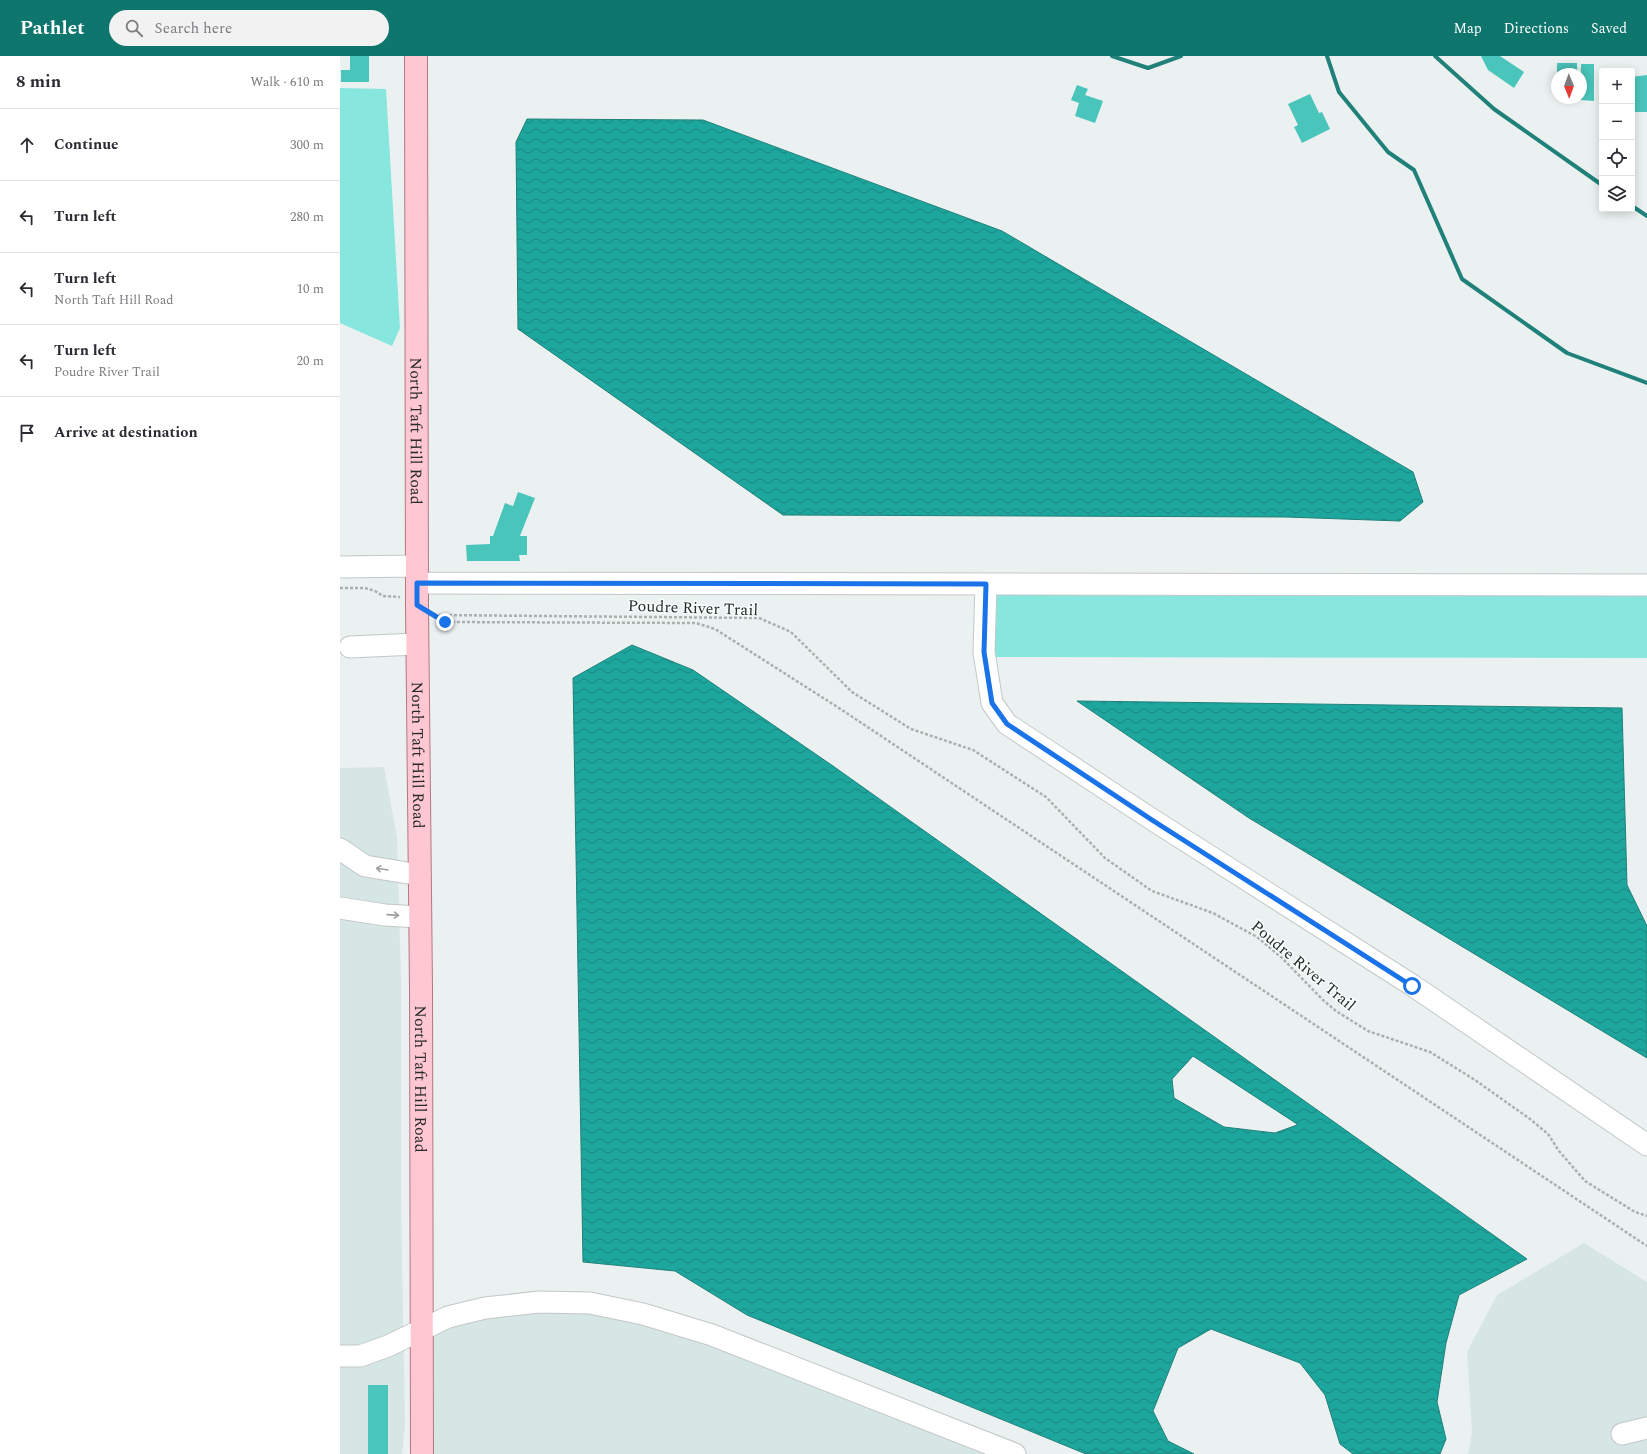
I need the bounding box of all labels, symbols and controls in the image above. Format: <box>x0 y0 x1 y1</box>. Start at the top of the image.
search box <box>109 10 389 46</box>
text: Pathlet <box>20 14 85 43</box>
icon: search <box>123 17 145 39</box>
text: Search here <box>155 17 232 40</box>
text: Map <box>1454 18 1482 39</box>
text: Directions <box>1504 18 1569 39</box>
text: Saved <box>1591 18 1627 39</box>
north arrow <box>1551 68 1587 104</box>
map controls <box>1599 68 1635 212</box>
button: + <box>1599 68 1635 104</box>
text: 8 min <box>16 69 61 95</box>
text: Walk · 610 m <box>250 72 324 92</box>
button: − <box>1599 104 1635 140</box>
text: Continue <box>54 133 119 156</box>
icon: ahead <box>16 134 38 156</box>
text: 300 m <box>290 135 324 155</box>
button: locate <box>1599 140 1635 176</box>
button: layers <box>1599 176 1635 212</box>
text: Turn left <box>54 205 116 228</box>
icon: left <box>16 206 38 228</box>
text: 280 m <box>290 207 324 227</box>
text: Turn left <box>54 267 116 290</box>
icon: left <box>16 278 38 300</box>
text: 10 m <box>297 279 324 299</box>
text: North Taft Hill Road <box>54 290 174 310</box>
text: Turn left <box>54 339 116 362</box>
icon: left <box>16 350 38 372</box>
text: 20 m <box>297 351 324 371</box>
street label: North Taft Hill Road <box>404 357 428 505</box>
text: Poudre River Trail <box>54 362 160 382</box>
text: Arrive at destination <box>54 421 198 444</box>
icon: arrive <box>16 422 38 444</box>
street label: Poudre River Trail <box>627 594 758 622</box>
route end <box>436 613 454 631</box>
street label: North Taft Hill Road <box>405 681 430 829</box>
one-way arrow <box>375 865 388 873</box>
one-way arrow <box>386 912 399 919</box>
street label: Poudre River Trail <box>1246 915 1361 1017</box>
route start <box>1403 977 1421 995</box>
street label: North Taft Hill Road <box>408 1005 432 1153</box>

